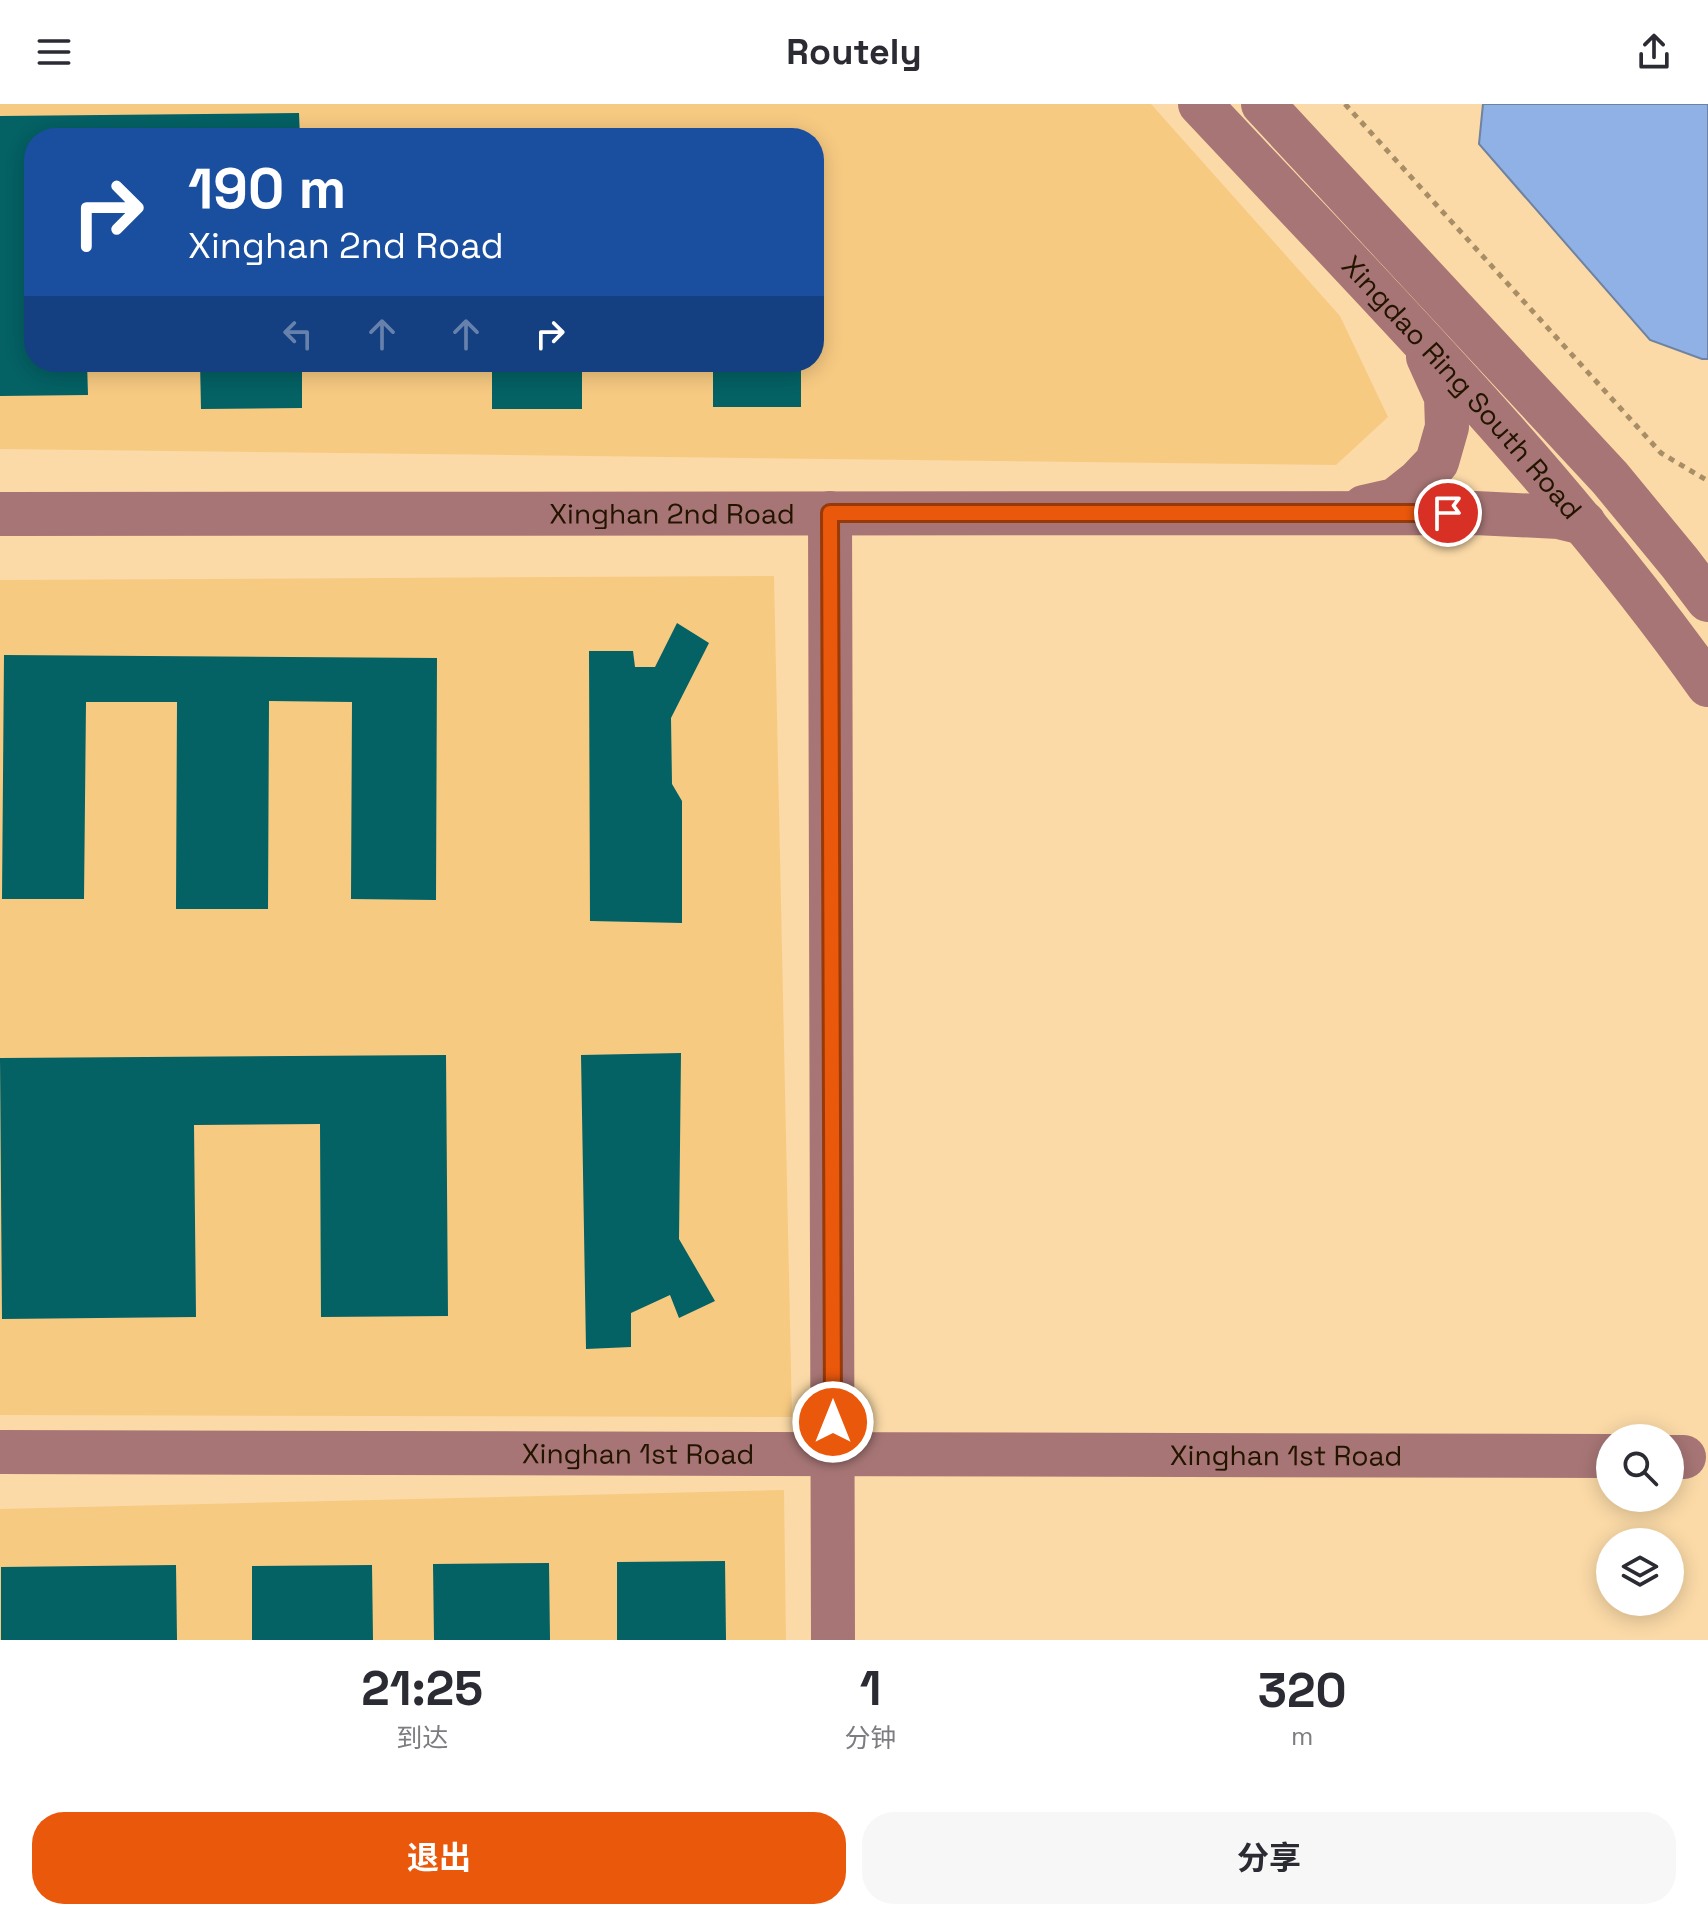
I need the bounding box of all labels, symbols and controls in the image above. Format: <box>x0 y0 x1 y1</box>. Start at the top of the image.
text: Routely <box>786 29 922 75</box>
icon: menu <box>32 30 76 74</box>
icon: share <box>1632 30 1676 74</box>
text: 190 m <box>188 153 346 224</box>
icon: right <box>56 160 160 264</box>
text: Xinghan 2nd Road <box>188 223 504 269</box>
street label: Xingdao Ring South Road <box>1334 248 1590 527</box>
icon: left <box>276 312 320 356</box>
icon: ahead <box>360 312 404 356</box>
icon: ahead <box>444 312 488 356</box>
icon: right <box>528 312 572 356</box>
pin <box>1414 479 1482 547</box>
icon: arrive <box>1426 491 1470 535</box>
street label: Xinghan 2nd Road <box>549 495 795 532</box>
position arrow <box>791 1380 875 1464</box>
map controls <box>1596 1424 1684 1616</box>
button: search <box>1596 1424 1684 1512</box>
street label: Xinghan 1st Road <box>522 1435 754 1472</box>
street label: Xinghan 1st Road <box>1170 1437 1402 1473</box>
button: layers <box>1596 1528 1684 1616</box>
text: 21:25 <box>361 1658 483 1719</box>
text: 1 <box>860 1658 881 1719</box>
text: 320 <box>1258 1660 1347 1721</box>
text: m <box>1291 1719 1313 1753</box>
text: 到达 <box>396 1721 448 1755</box>
text: 分钟 <box>844 1721 897 1755</box>
button: 退出 <box>32 1812 846 1904</box>
button: 分享 <box>862 1812 1676 1904</box>

